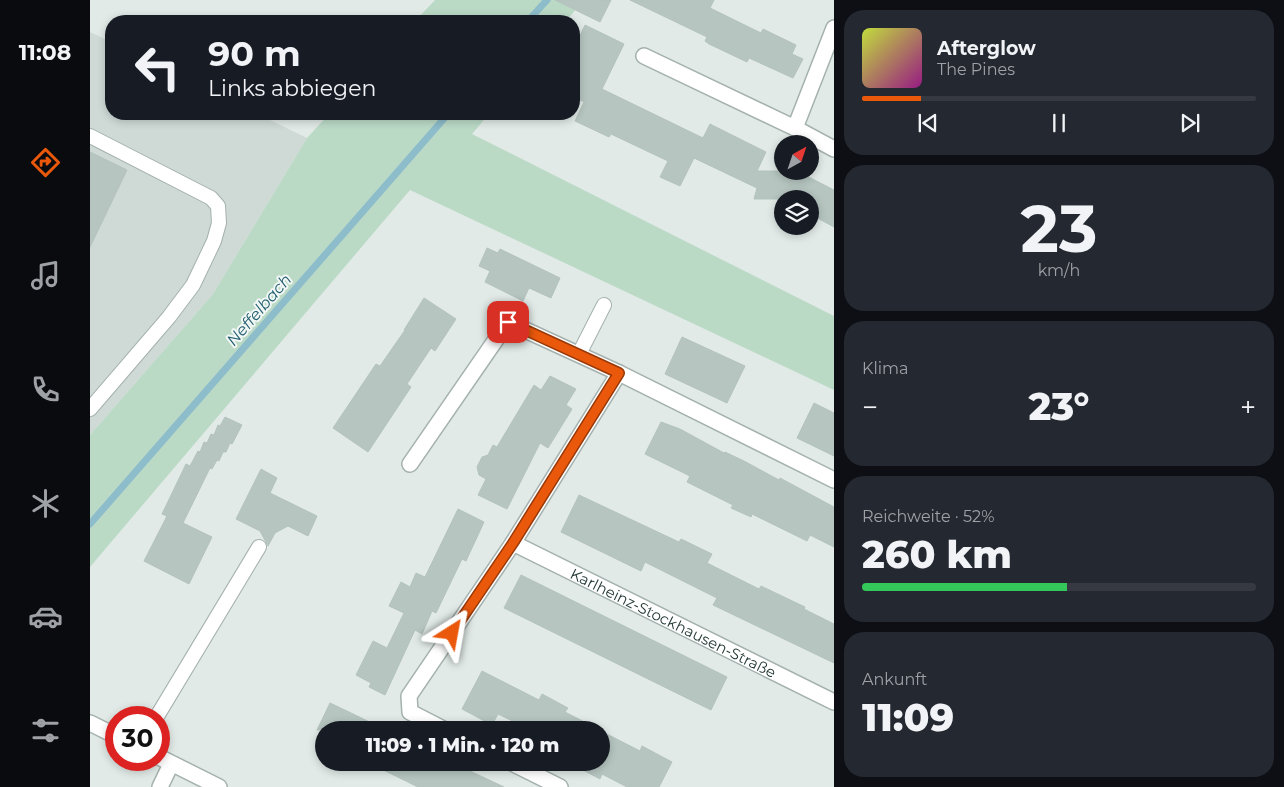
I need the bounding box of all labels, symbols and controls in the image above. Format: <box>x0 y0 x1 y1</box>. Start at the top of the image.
text: 90 m <box>208 32 301 75</box>
icon: left <box>125 35 190 100</box>
text: Afterglow <box>937 37 1036 60</box>
text: 11:08 <box>19 39 71 66</box>
text: The Pines <box>937 60 1015 79</box>
text: Links abbiegen <box>208 75 376 102</box>
icon: previous <box>914 109 942 137</box>
icon: pause <box>1045 109 1073 137</box>
icon: next <box>1176 109 1204 137</box>
north arrow <box>774 135 819 180</box>
map controls <box>774 135 819 235</box>
icon: directions <box>28 145 63 180</box>
text: 23 <box>1021 189 1097 268</box>
button: layers <box>774 190 819 235</box>
icon: music <box>28 258 63 293</box>
text: km/h <box>1038 261 1080 280</box>
water label: Neffelbach <box>223 270 295 350</box>
pin <box>487 301 529 343</box>
icon: arrive <box>494 308 522 336</box>
text: Klima <box>862 359 908 378</box>
icon: phone <box>28 372 63 407</box>
text: 23° <box>1029 383 1089 430</box>
text: − <box>862 390 878 424</box>
text: + <box>1240 390 1256 424</box>
icon: climate <box>28 486 63 521</box>
text: Reichweite · 52% <box>862 507 995 526</box>
text: 260 km <box>862 531 1012 578</box>
street label: Karlheinz-Stockhausen-Straße <box>567 564 779 681</box>
icon: car <box>28 599 63 634</box>
position arrow <box>425 606 477 658</box>
text: Ankunft <box>862 670 927 689</box>
text: 11:09 <box>862 694 954 741</box>
speed limit sign: 30 <box>105 706 170 771</box>
icon: filters <box>28 713 63 748</box>
text: 11:09 · 1 Min. · 120 m <box>366 734 559 757</box>

